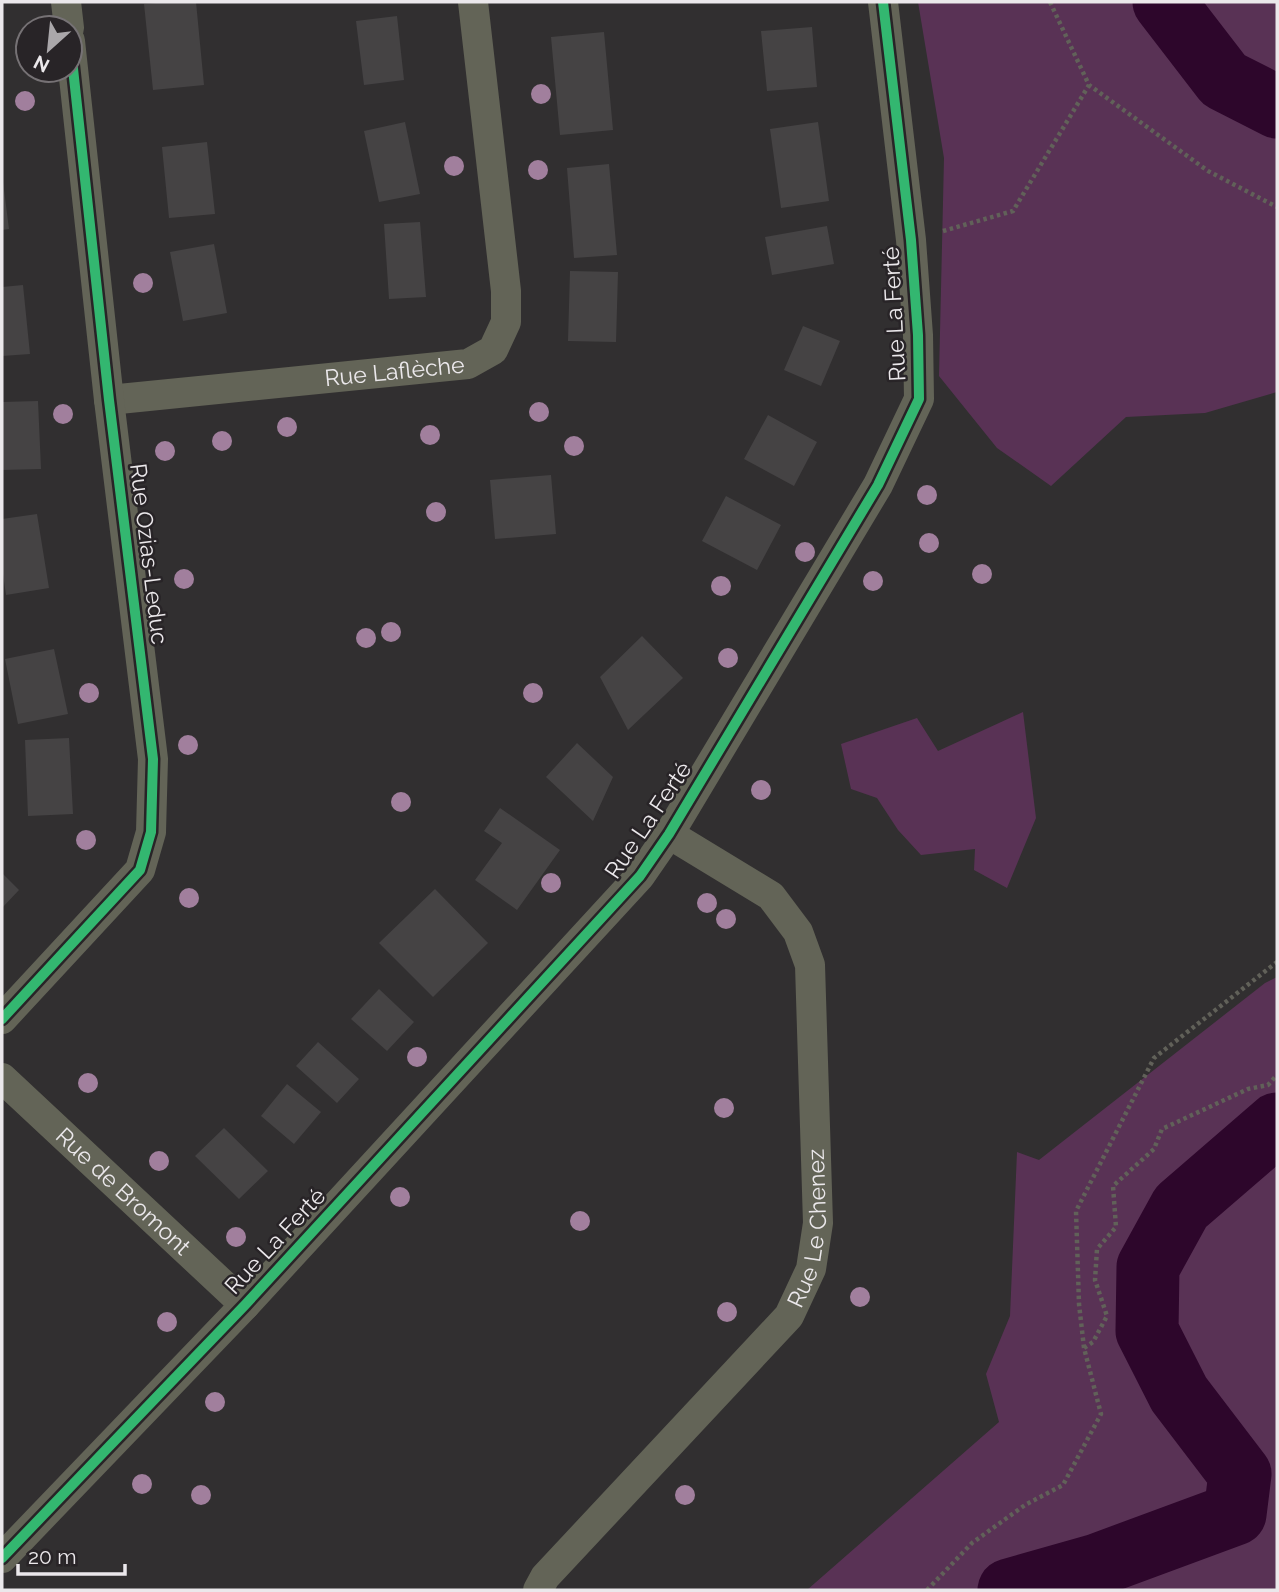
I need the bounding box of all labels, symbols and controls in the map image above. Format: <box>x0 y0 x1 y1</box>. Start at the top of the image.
north arrow <box>14 14 84 84</box>
text: N <box>30 51 53 77</box>
street label: Rue La Ferté <box>876 246 911 382</box>
street label: Rue Laflèche <box>323 350 466 391</box>
street label: Rue Ozias-Leduc <box>125 462 174 646</box>
street label: Rue La Ferté <box>599 756 697 883</box>
street label: Rue de Bromont <box>51 1122 197 1260</box>
street label: Rue Le Chenez <box>781 1148 831 1311</box>
street label: Rue La Ferté <box>219 1182 331 1299</box>
scale bar <box>18 1532 124 1576</box>
text: 20 m <box>28 1544 76 1569</box>

